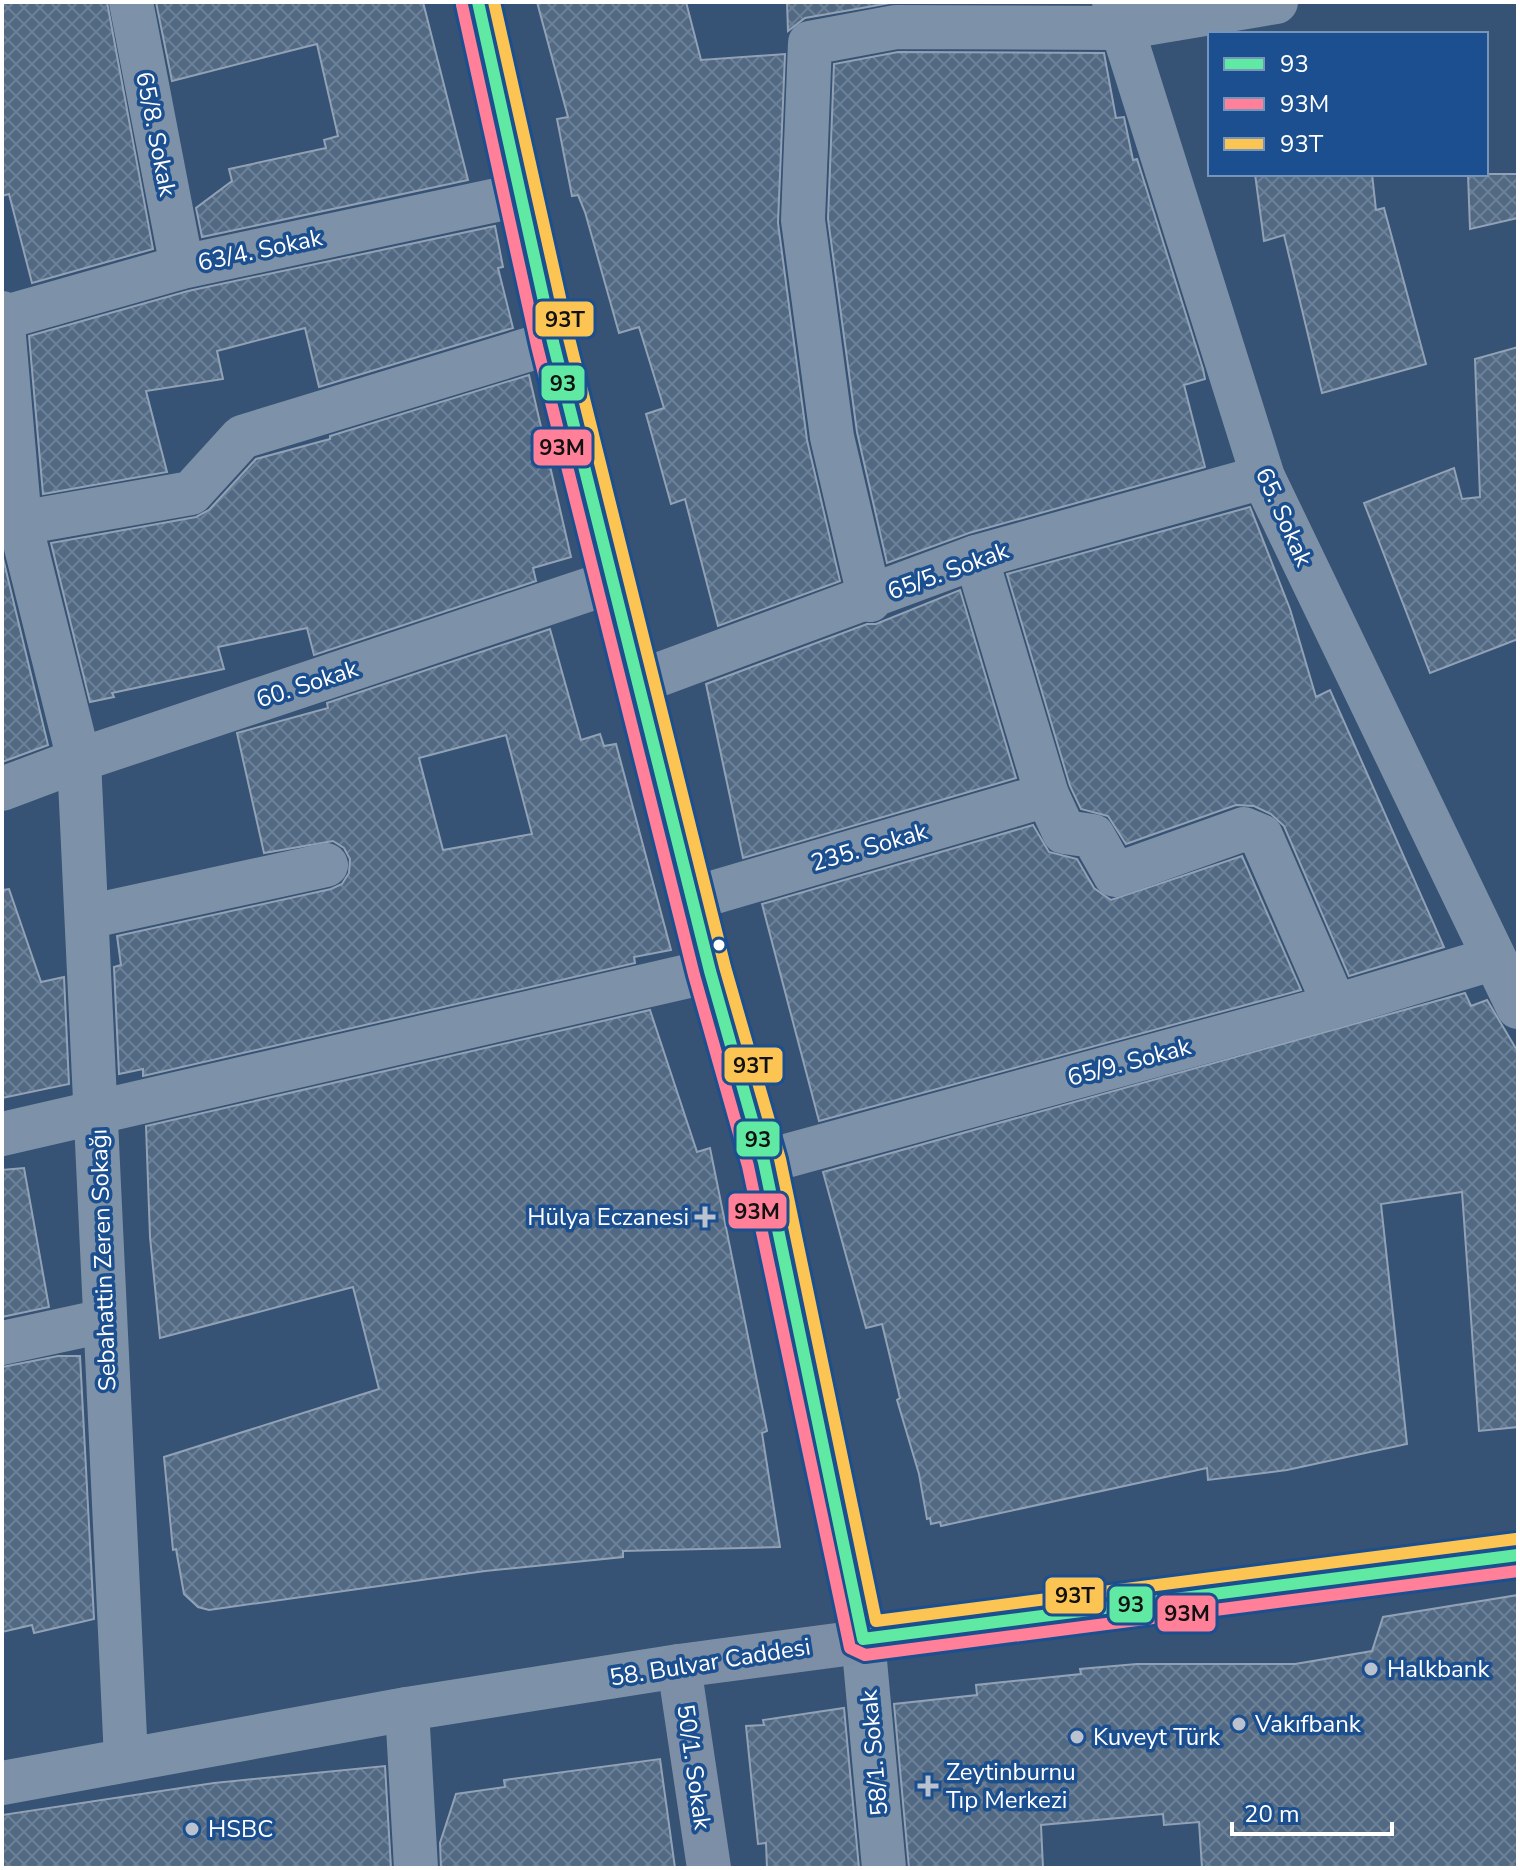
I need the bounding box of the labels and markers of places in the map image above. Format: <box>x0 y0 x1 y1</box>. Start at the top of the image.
unlabelled marker <box>711 937 727 953</box>
place label: Hülya Eczanesi <box>527 1201 689 1233</box>
marker: Hülya Eczanesi <box>696 1208 714 1226</box>
place label: Halkbank <box>1387 1653 1490 1685</box>
marker: Halkbank <box>1362 1660 1380 1678</box>
place label: Vakıfbank <box>1254 1708 1362 1740</box>
marker: Vakıfbank <box>1230 1715 1248 1733</box>
place label: Kuveyt Türk <box>1093 1721 1221 1753</box>
marker: Kuveyt Türk <box>1068 1728 1086 1746</box>
place label: Zeytinburnu Tıp Merkezi <box>946 1756 1076 1816</box>
marker: Zeytinburnu Tıp Merkezi <box>917 1775 939 1797</box>
place label: HSBC <box>208 1813 273 1845</box>
marker: HSBC <box>183 1820 201 1838</box>

